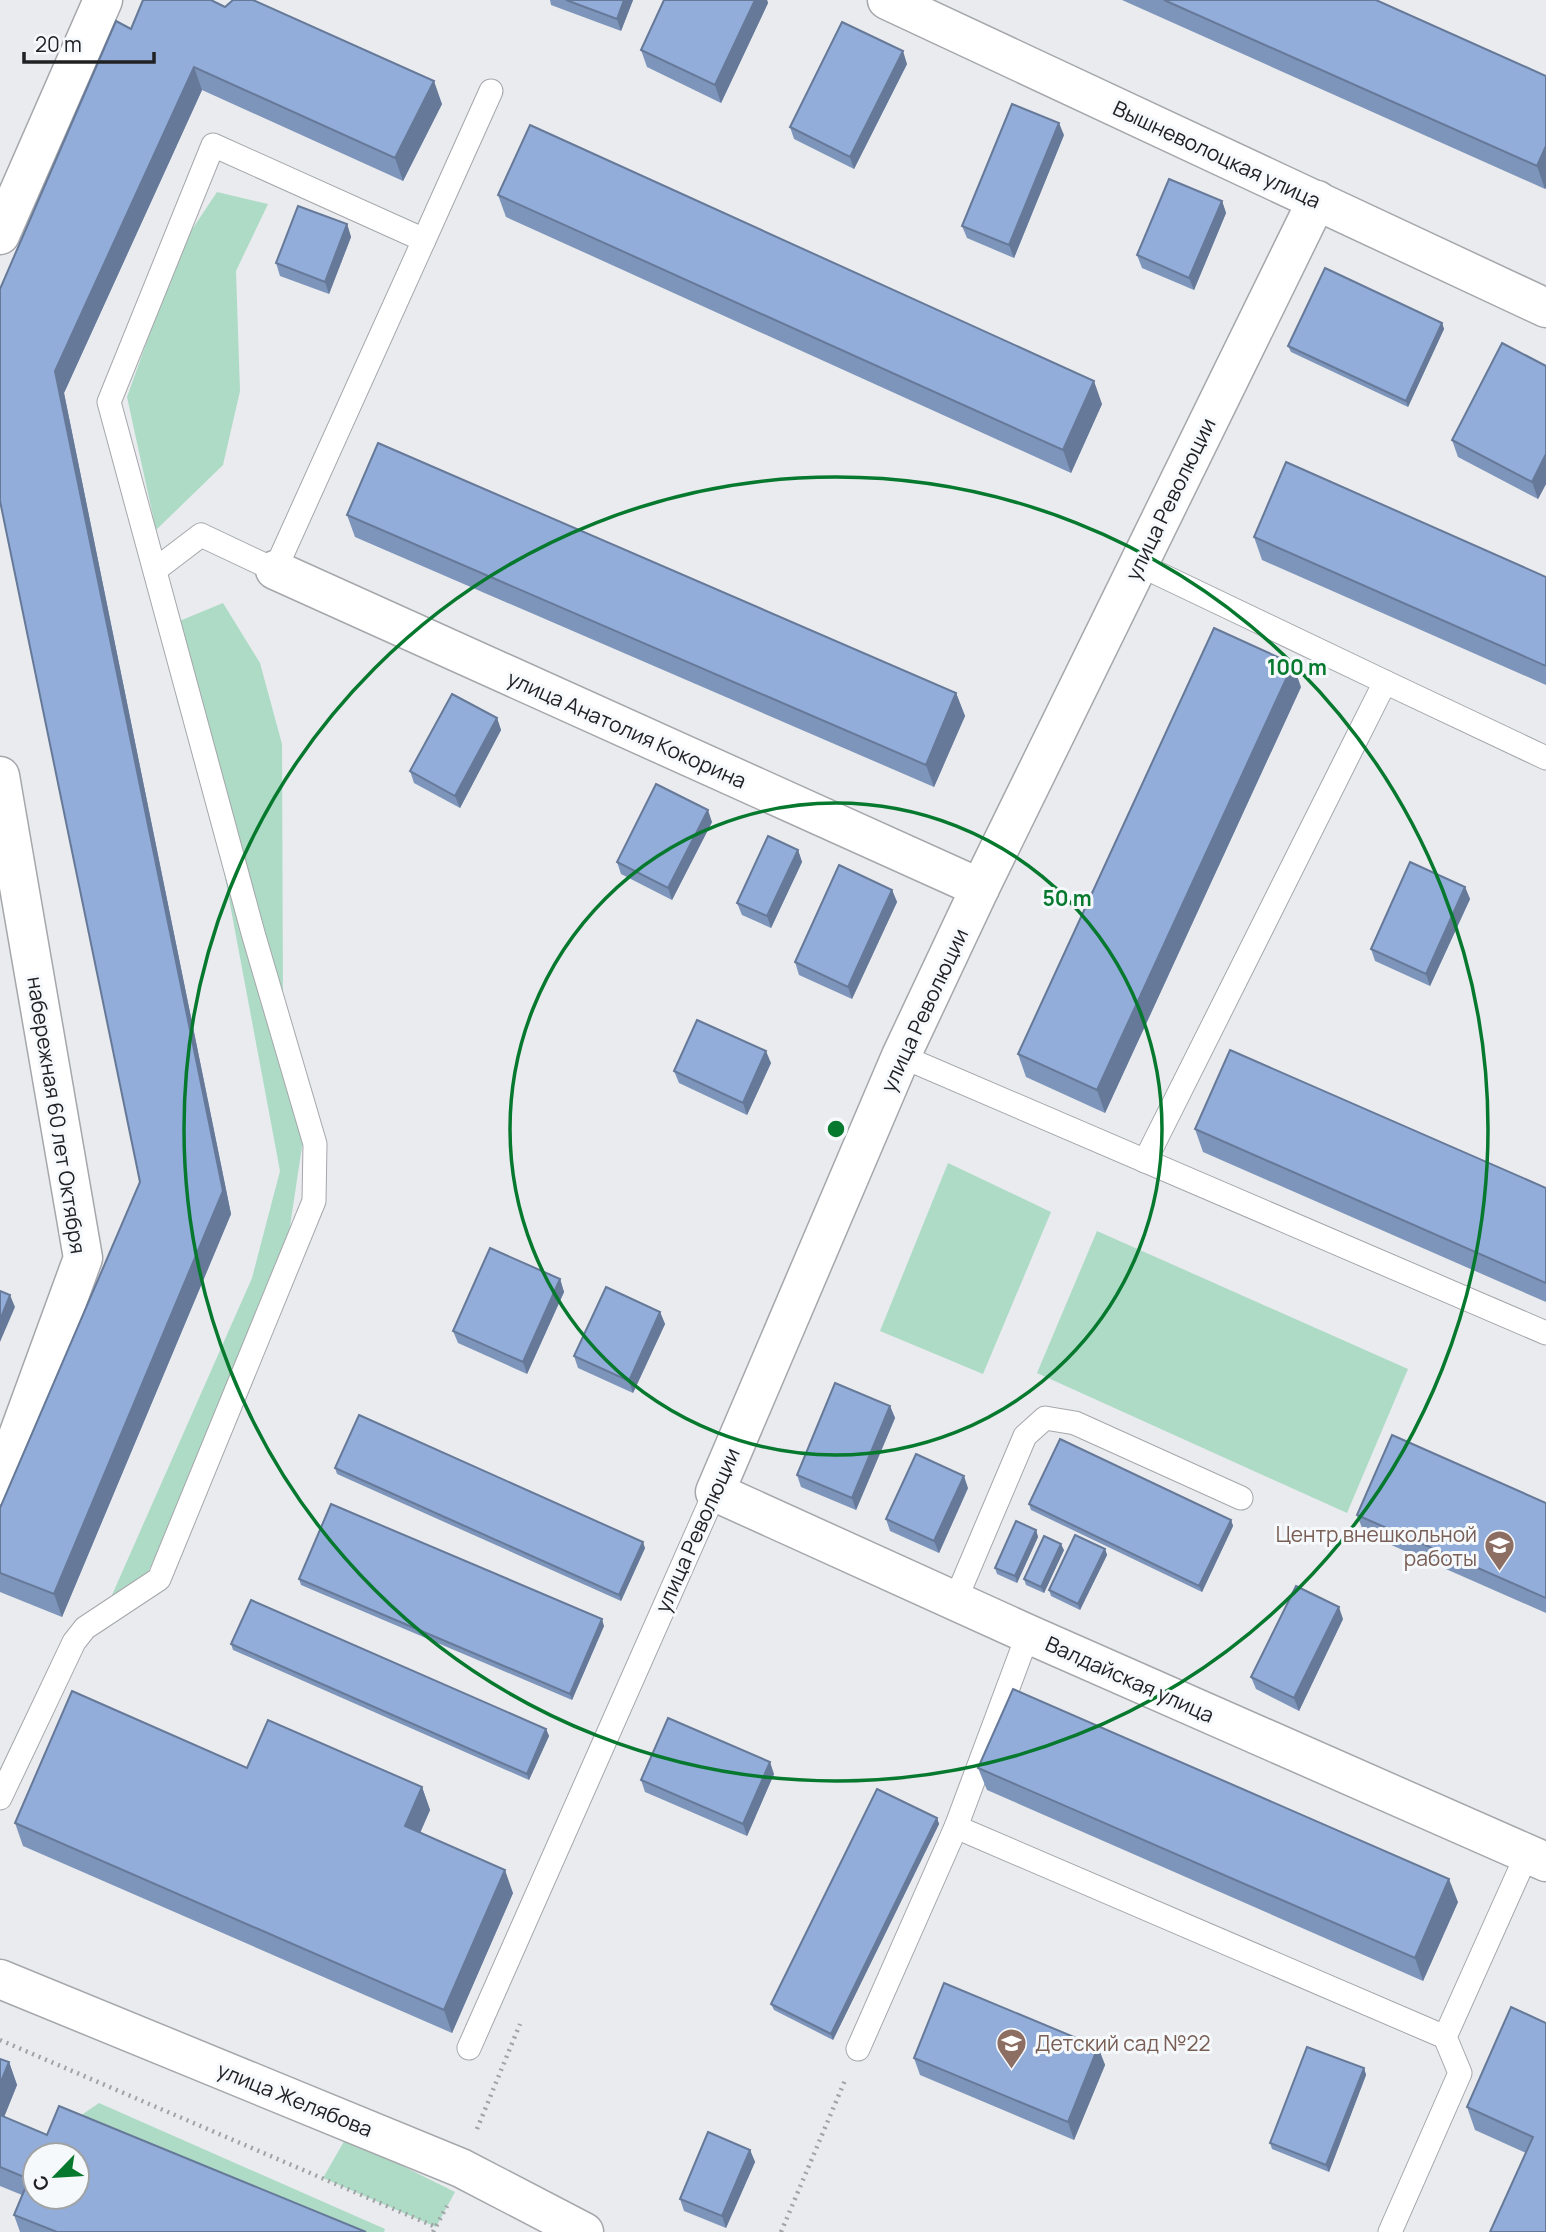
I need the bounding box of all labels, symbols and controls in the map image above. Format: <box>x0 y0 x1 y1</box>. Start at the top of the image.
scale bar <box>24 21 154 65</box>
text: 20 m <box>35 30 82 58</box>
street label: Вышневолоцкая улица <box>1109 94 1325 214</box>
street label: улица Революции <box>1118 413 1222 585</box>
text: 100 m <box>1267 653 1327 681</box>
street label: улица Анатолия Кокорина <box>503 664 751 794</box>
text: 50 m <box>1042 884 1092 912</box>
street label: улица Революции <box>874 924 974 1096</box>
street label: набережная 60 лет Октября <box>21 974 93 1256</box>
centre of rings <box>824 1117 848 1141</box>
street label: улица Революции <box>648 1443 746 1617</box>
place label: Центр внешкольной работы <box>1276 1520 1477 1572</box>
school or university icon: Центр внешкольной работы <box>1483 1529 1517 1573</box>
street label: Валдайская улица <box>1041 1629 1219 1729</box>
school or university icon: Детский сад №22 <box>995 2026 1029 2070</box>
place label: Детский сад №22 <box>1035 2029 1210 2057</box>
street label: улица Желябова <box>213 2055 377 2143</box>
north arrow <box>21 2141 91 2211</box>
text: С <box>26 2171 55 2195</box>

